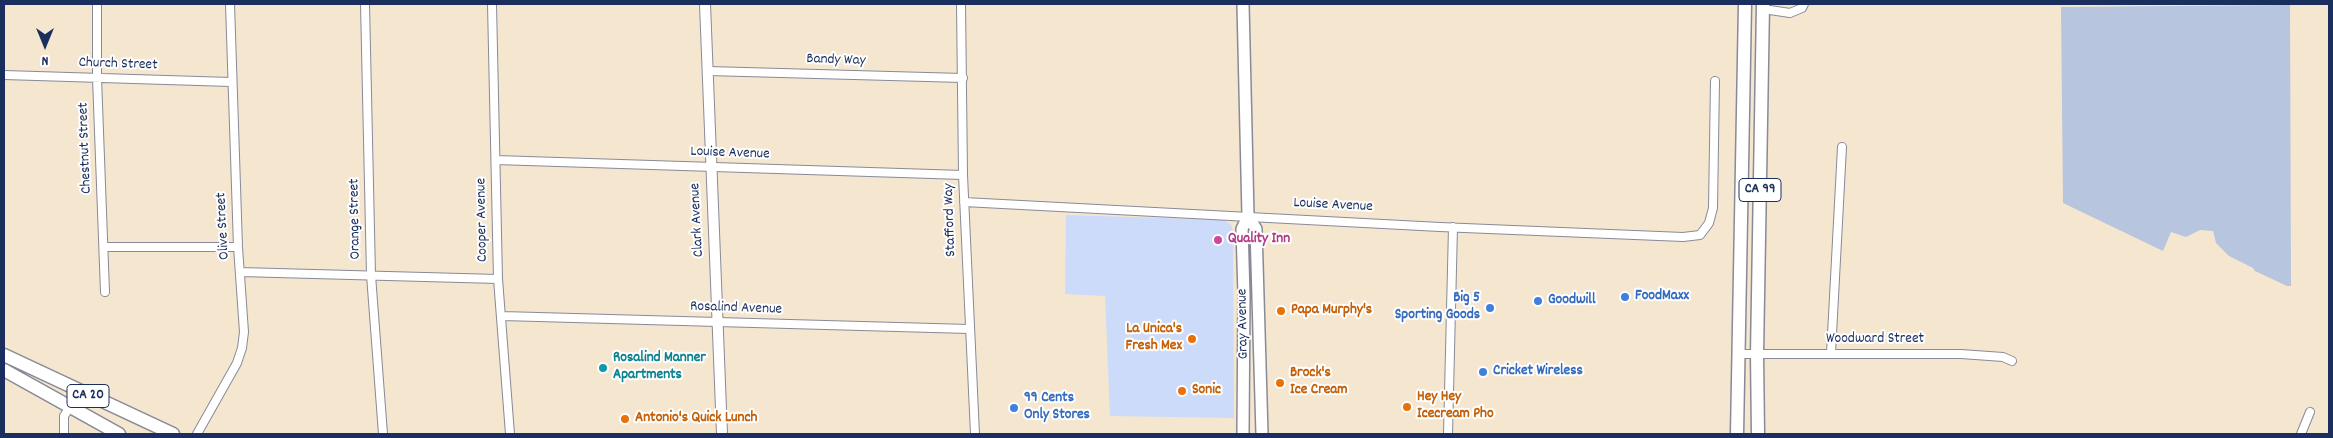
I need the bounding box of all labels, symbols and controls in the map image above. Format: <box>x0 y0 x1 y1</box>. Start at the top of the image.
north arrow <box>20 20 70 70</box>
text: N <box>42 50 48 70</box>
street label: Bandy Way <box>806 51 866 71</box>
street label: Church Street <box>78 55 158 75</box>
street label: Chestnut Street <box>75 102 97 194</box>
street label: Louise Avenue <box>690 144 770 164</box>
street label: Orange Street <box>346 178 366 260</box>
street label: Cooper Avenue <box>473 178 493 262</box>
road number: CA 99 <box>1739 178 1781 202</box>
street label: Clark Avenue <box>687 182 709 258</box>
street label: Stafford Way <box>941 183 961 257</box>
street label: Olive Street <box>213 192 235 260</box>
street label: Louise Avenue <box>1293 195 1373 217</box>
place label: Quality Inn <box>1228 231 1290 249</box>
marker: Quality Inn <box>1212 234 1224 246</box>
street label: Gray Avenue <box>1234 288 1254 360</box>
place label: FoodMaxx <box>1635 288 1689 306</box>
place label: Big 5 Sporting Goods <box>1395 290 1480 325</box>
marker: FoodMaxx <box>1619 291 1631 303</box>
place label: Goodwill <box>1548 292 1596 310</box>
marker: Goodwill <box>1532 295 1544 307</box>
street label: Rosalind Avenue <box>690 298 782 320</box>
place label: Papa Murphy's <box>1291 302 1372 320</box>
marker: Big 5 Sporting Goods <box>1484 302 1496 314</box>
marker: Papa Murphy's <box>1275 305 1287 317</box>
place label: La Unica's Fresh Mex <box>1126 321 1182 356</box>
street label: Woodward Street <box>1826 331 1924 349</box>
marker: La Unica's Fresh Mex <box>1186 333 1198 345</box>
place label: Rosalind Manner Apartments <box>613 350 706 385</box>
marker: Rosalind Manner Apartments <box>597 362 609 374</box>
place label: Cricket Wireless <box>1493 363 1583 381</box>
place label: Brock's Ice Cream <box>1290 365 1348 400</box>
marker: Cricket Wireless <box>1477 366 1489 378</box>
marker: Brock's Ice Cream <box>1274 377 1286 389</box>
place label: Sonic <box>1192 382 1221 400</box>
road number: CA 20 <box>67 384 109 408</box>
marker: Sonic <box>1176 385 1188 397</box>
place label: Hey Hey Icecream Pho <box>1417 389 1494 424</box>
place label: 99 Cents Only Stores <box>1024 390 1090 425</box>
marker: Hey Hey Icecream Pho <box>1401 401 1413 413</box>
marker: 99 Cents Only Stores <box>1008 402 1020 414</box>
place label: Antonio's Quick Lunch <box>635 410 757 428</box>
marker: Antonio's Quick Lunch <box>619 413 631 425</box>

